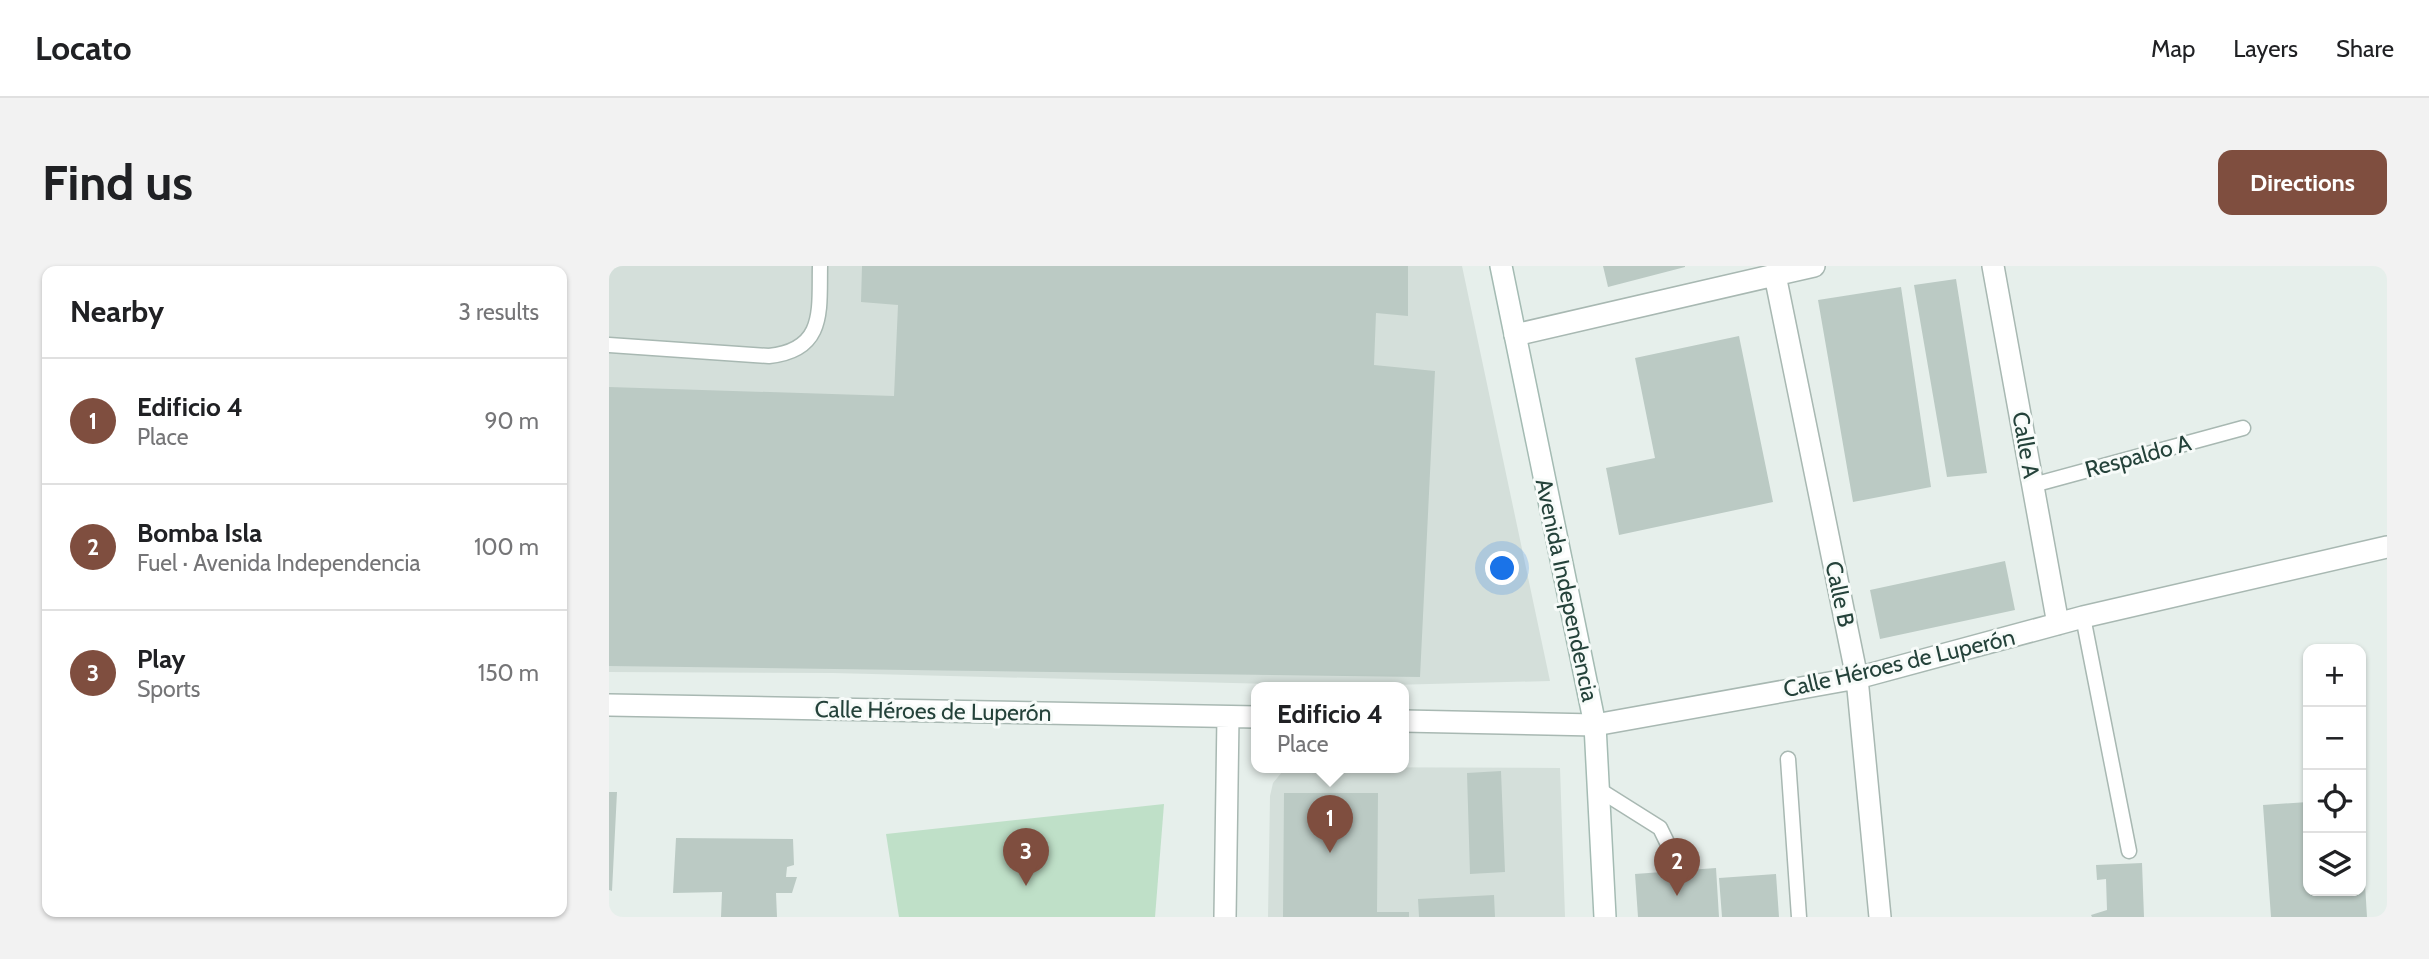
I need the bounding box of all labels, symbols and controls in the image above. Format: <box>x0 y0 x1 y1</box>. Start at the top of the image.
text: Locato <box>35 28 131 68</box>
text: Map <box>2151 34 2195 63</box>
text: Layers <box>2233 34 2298 63</box>
text: Share <box>2336 34 2394 63</box>
button: Directions <box>2218 150 2387 215</box>
text: Find us <box>42 153 193 212</box>
text: Nearby <box>70 293 164 330</box>
text: 3 results <box>458 298 539 326</box>
text: Edificio 4 <box>137 391 243 423</box>
text: 1 <box>89 407 97 435</box>
text: 90 m <box>485 407 539 435</box>
street label: Calle A <box>2006 410 2046 480</box>
text: Place <box>137 423 189 451</box>
street label: Respaldo A <box>2082 428 2194 484</box>
street label: Avenida Independencia <box>1530 476 1604 704</box>
text: Bomba Isla <box>137 517 262 549</box>
text: 2 <box>87 533 99 561</box>
text: 100 m <box>474 533 539 561</box>
text: Fuel · Avenida Independencia <box>137 549 420 577</box>
your location <box>1485 551 1519 585</box>
street label: Calle B <box>1819 558 1861 630</box>
street label: Calle Héroes de Luperón <box>1780 623 2018 703</box>
text: Play <box>137 643 186 675</box>
map controls <box>2303 644 2366 896</box>
button: + <box>2303 644 2366 707</box>
text: 3 <box>87 659 99 687</box>
text: 150 m <box>478 659 539 687</box>
text: Sports <box>137 675 200 703</box>
popup <box>1251 682 1409 773</box>
street label: Calle Héroes de Luperón <box>814 695 1052 727</box>
text: Edificio 4 <box>1277 698 1383 730</box>
button: − <box>2303 707 2366 770</box>
text: Place <box>1277 730 1329 758</box>
button: locate <box>2303 770 2366 833</box>
pin: 1 <box>1307 795 1353 853</box>
pin: 3 <box>1003 828 1049 886</box>
button: layers <box>2303 833 2366 896</box>
pin: 2 <box>1654 838 1700 896</box>

